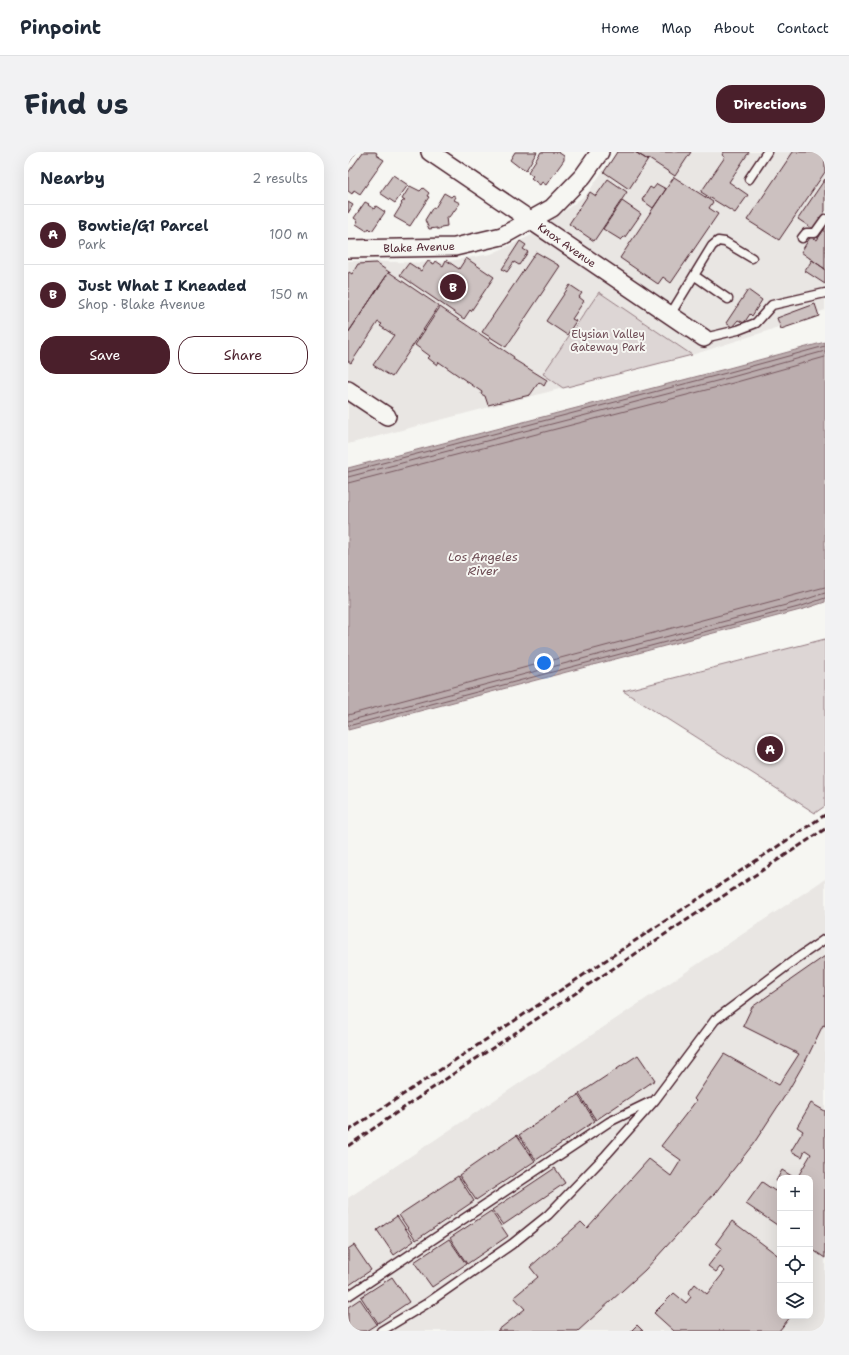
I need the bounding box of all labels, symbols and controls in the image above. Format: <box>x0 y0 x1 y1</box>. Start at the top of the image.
text: Pinpoint <box>20 15 101 40</box>
text: Home <box>601 19 640 37</box>
text: Map <box>662 19 692 37</box>
text: About <box>714 19 755 37</box>
text: Contact <box>777 19 829 37</box>
text: Find us <box>24 85 129 123</box>
button: Directions <box>716 85 825 123</box>
text: Nearby <box>40 167 105 189</box>
text: 2 results <box>252 170 308 187</box>
text: Bowtie/G1 Parcel <box>78 216 208 236</box>
street label: Knox Avenue <box>534 220 599 271</box>
text: A <box>48 226 58 243</box>
text: 100 m <box>269 226 308 243</box>
text: Park <box>78 236 106 253</box>
street label: Blake Avenue <box>383 239 455 256</box>
pin: B <box>440 272 466 302</box>
text: Just What I Kneaded <box>78 276 247 296</box>
text: B <box>49 286 57 303</box>
text: 150 m <box>270 286 308 303</box>
text: Shop · Blake Avenue <box>78 296 205 313</box>
park label: Elysian Valley Gateway Park <box>570 327 646 355</box>
button: Save <box>40 336 170 374</box>
button: Share <box>178 336 308 374</box>
water label: Los Angeles River <box>448 549 518 579</box>
your location <box>534 653 554 673</box>
pin: A <box>757 734 783 764</box>
map controls <box>777 1175 813 1319</box>
button: + <box>777 1175 813 1211</box>
button: − <box>777 1211 813 1247</box>
button: locate <box>777 1247 813 1283</box>
button: layers <box>777 1283 813 1319</box>

